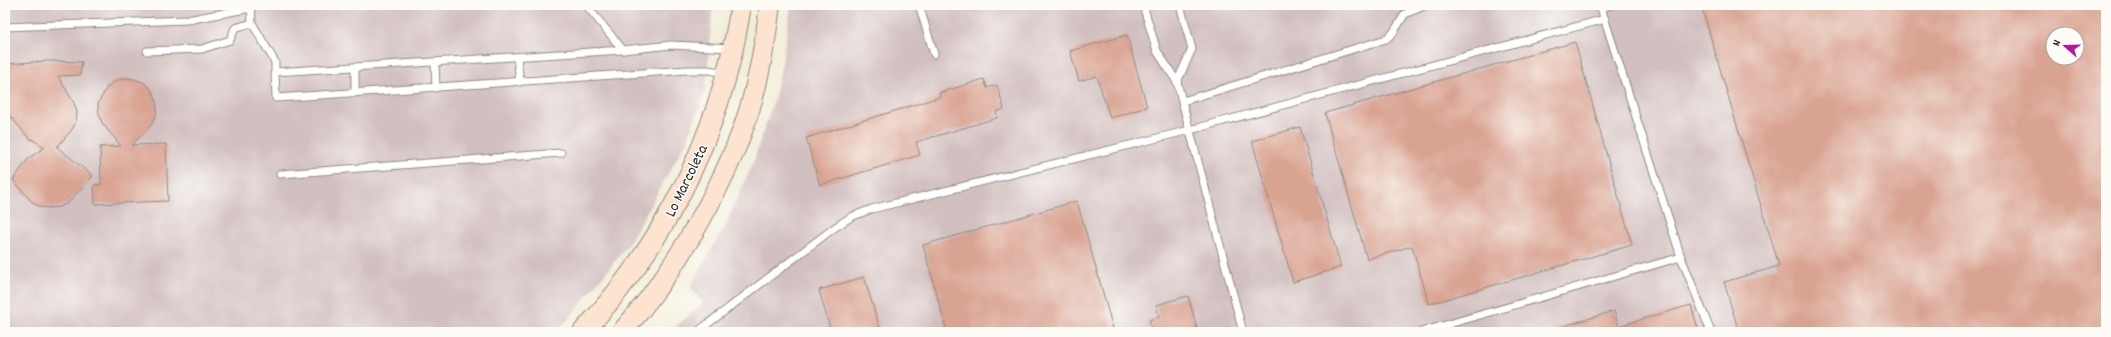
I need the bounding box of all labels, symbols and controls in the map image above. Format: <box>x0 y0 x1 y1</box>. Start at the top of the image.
north arrow <box>2045 26 2085 66</box>
text: N <box>2049 37 2066 49</box>
street label: Lo Marcoleta <box>660 141 715 221</box>

